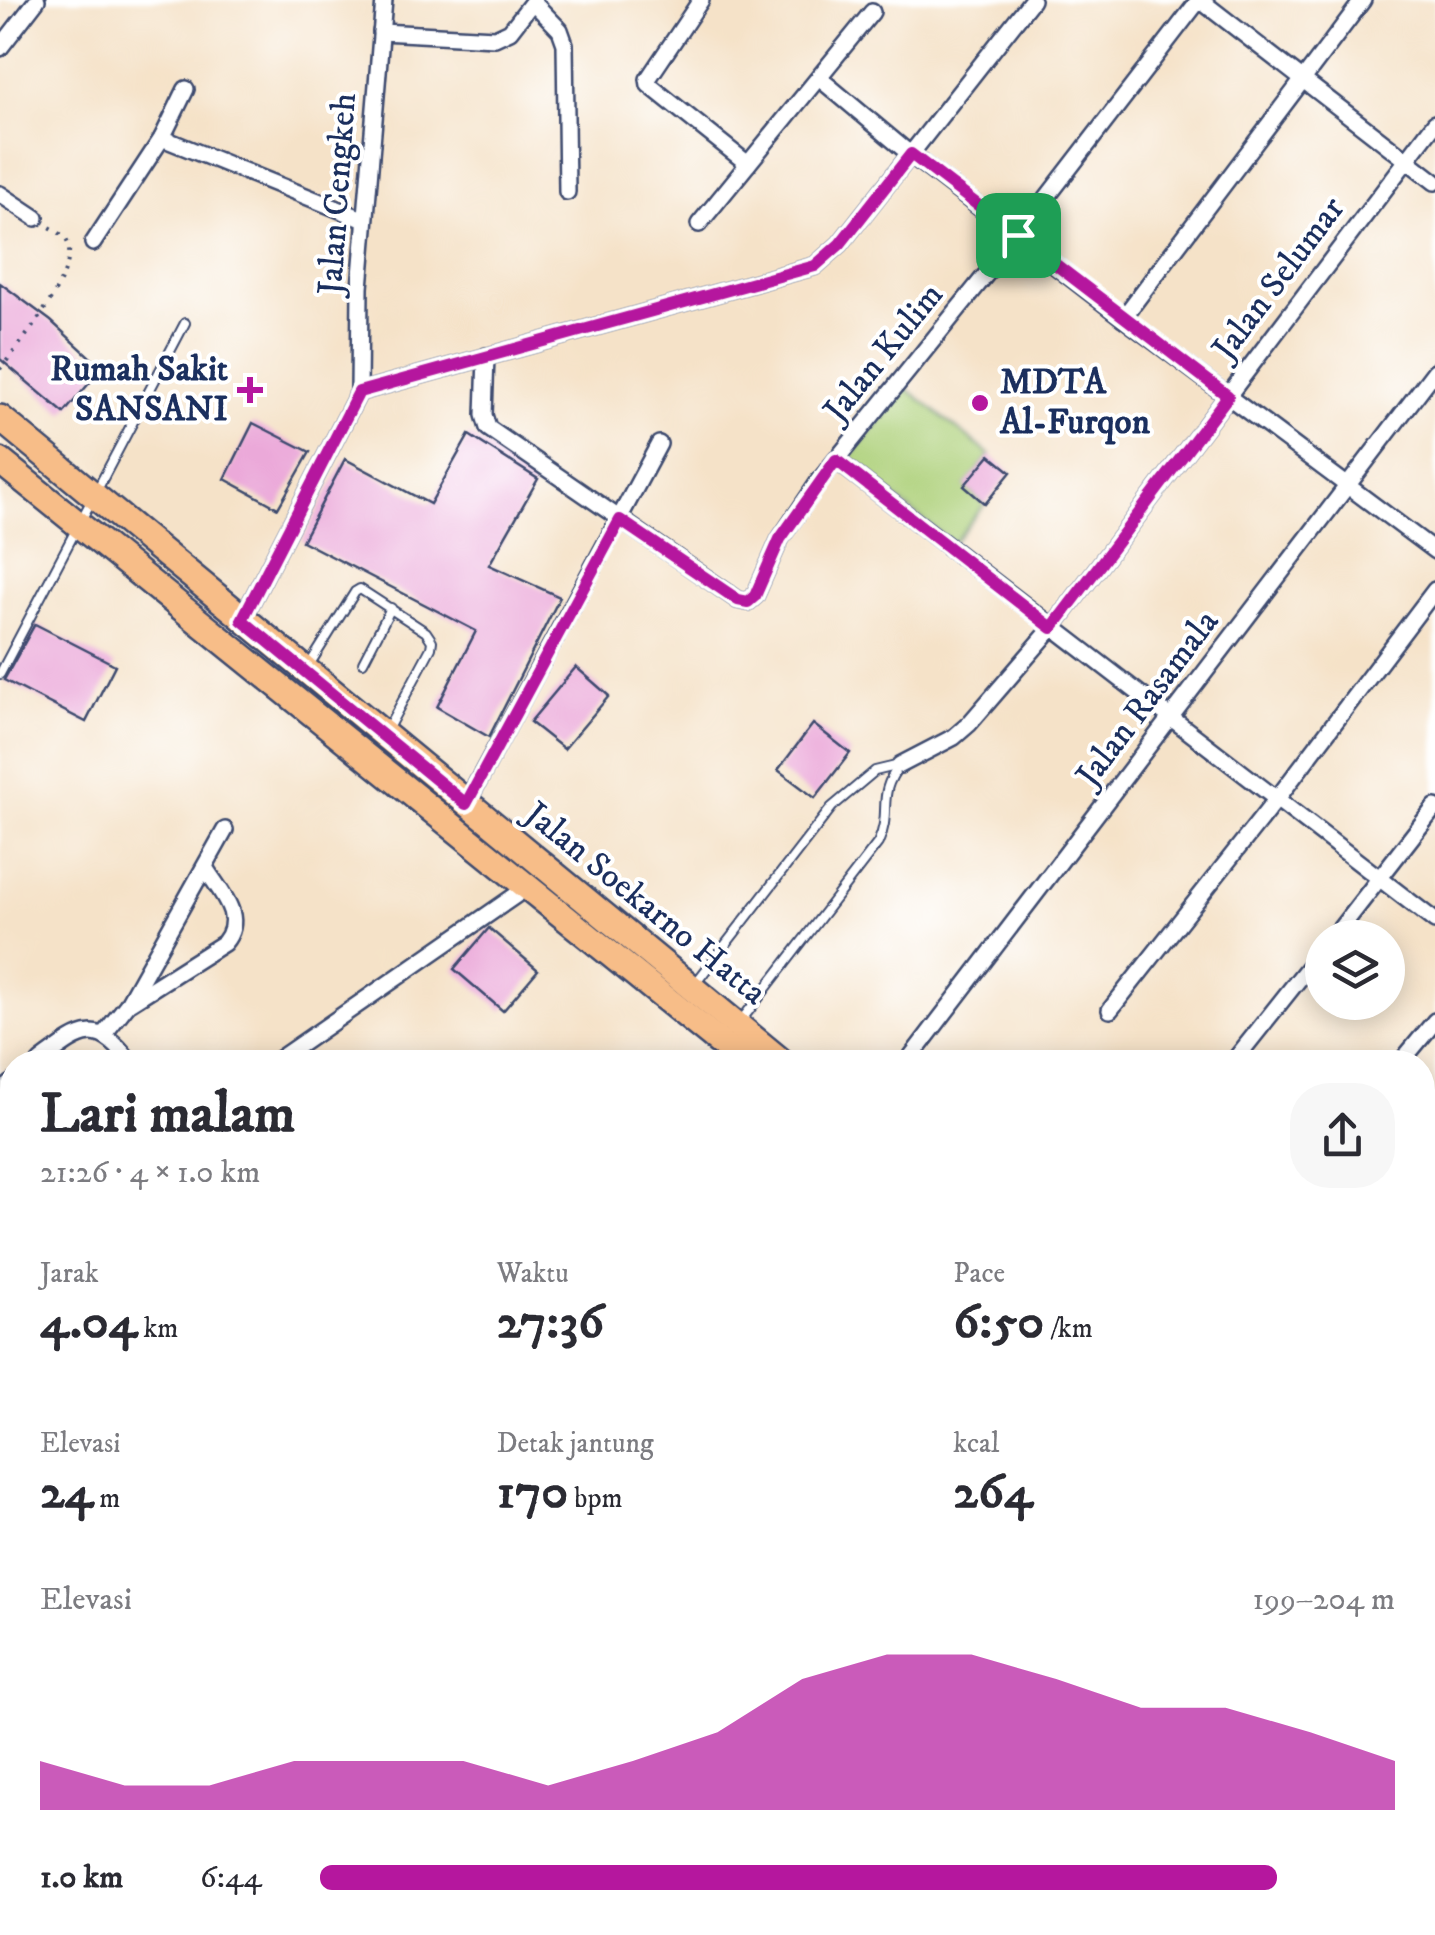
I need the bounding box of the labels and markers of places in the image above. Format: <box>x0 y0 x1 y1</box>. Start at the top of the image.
pin <box>976 193 1061 278</box>
place label: Rumah Sakit SANSANI <box>50 348 229 432</box>
place label: MDTA Al-Furqon <box>999 361 1151 445</box>
marker: Rumah Sakit SANSANI <box>237 377 263 403</box>
marker: MDTA Al-Furqon <box>969 392 991 414</box>

